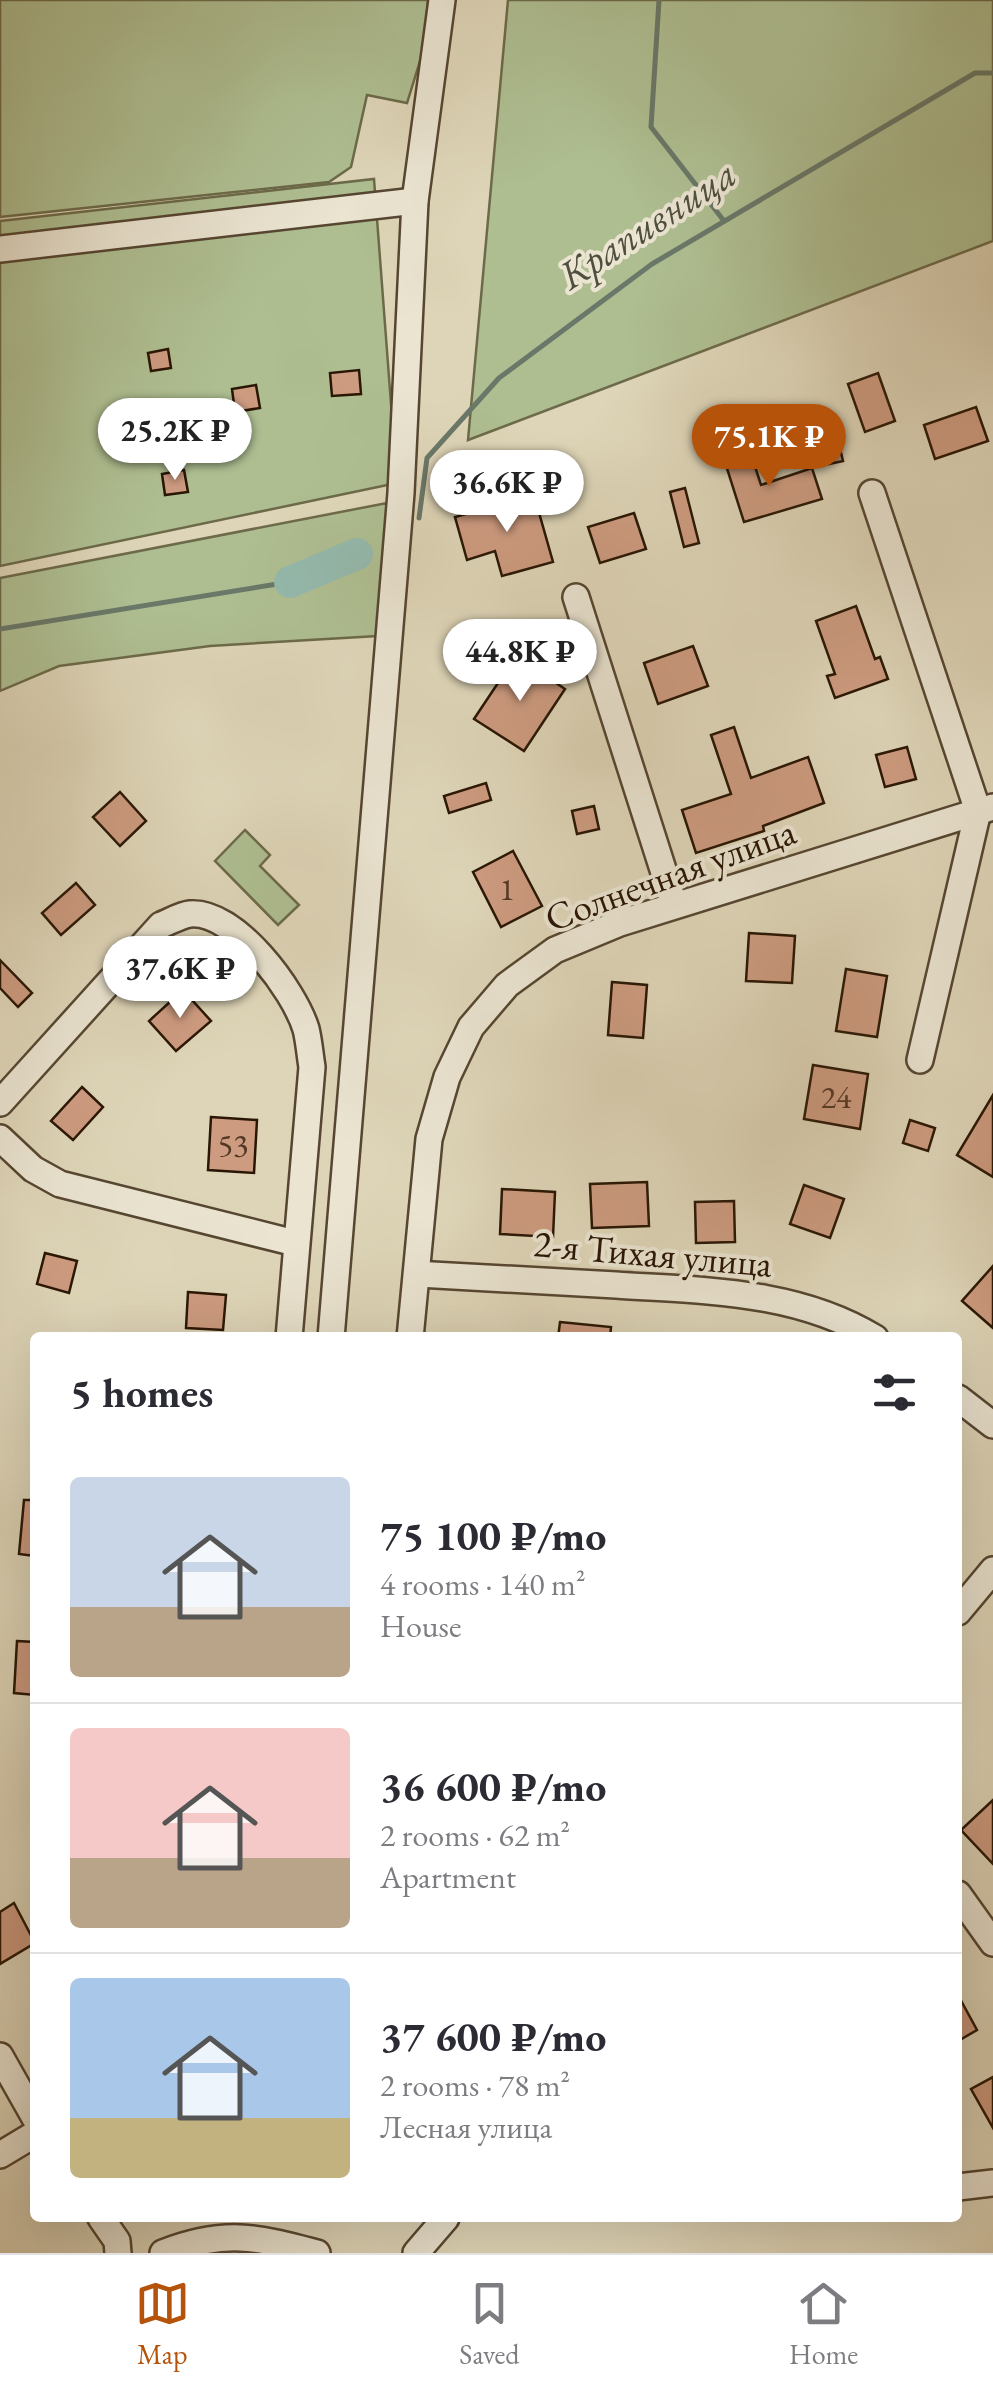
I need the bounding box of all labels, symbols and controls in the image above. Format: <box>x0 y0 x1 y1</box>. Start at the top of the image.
water label: Крапивница <box>547 147 746 301</box>
pin: 25.2K ₽ <box>83 398 267 483</box>
pin: 75.1K ₽ <box>677 404 861 489</box>
text: 25.2K ₽ <box>120 409 230 451</box>
text: 75.1K ₽ <box>714 415 824 457</box>
pin: 36.6K ₽ <box>415 450 599 535</box>
text: 36.6K ₽ <box>452 461 562 503</box>
pin: 44.8K ₽ <box>428 619 612 704</box>
text: 44.8K ₽ <box>465 630 575 672</box>
street label: Солнечная улица <box>538 806 803 942</box>
house number: 1 <box>499 868 515 910</box>
pin: 37.6K ₽ <box>88 936 272 1021</box>
text: 37.6K ₽ <box>125 947 235 989</box>
house number: 24 <box>821 1076 852 1118</box>
house number: 53 <box>218 1124 248 1166</box>
street label: 2-я Тихая улица <box>532 1218 775 1288</box>
text: 5 homes <box>70 1365 213 1420</box>
icon: filters <box>867 1365 922 1420</box>
text: 75 100 ₽/mo <box>380 1508 606 1563</box>
icon: home <box>150 1517 270 1637</box>
text: 4 rooms · 140 m² <box>380 1563 586 1605</box>
text: House <box>380 1605 461 1647</box>
text: 36 600 ₽/mo <box>380 1759 606 1814</box>
icon: home <box>150 1768 270 1888</box>
text: 2 rooms · 62 m² <box>380 1814 570 1856</box>
text: Apartment <box>380 1856 516 1898</box>
text: 37 600 ₽/mo <box>380 2009 606 2064</box>
icon: home <box>150 2018 270 2138</box>
text: 2 rooms · 78 m² <box>380 2064 570 2106</box>
text: Лесная улица <box>380 2106 552 2148</box>
tab: Map <box>135 2276 190 2372</box>
tab: Saved <box>459 2276 519 2372</box>
tab: Home <box>789 2276 858 2372</box>

